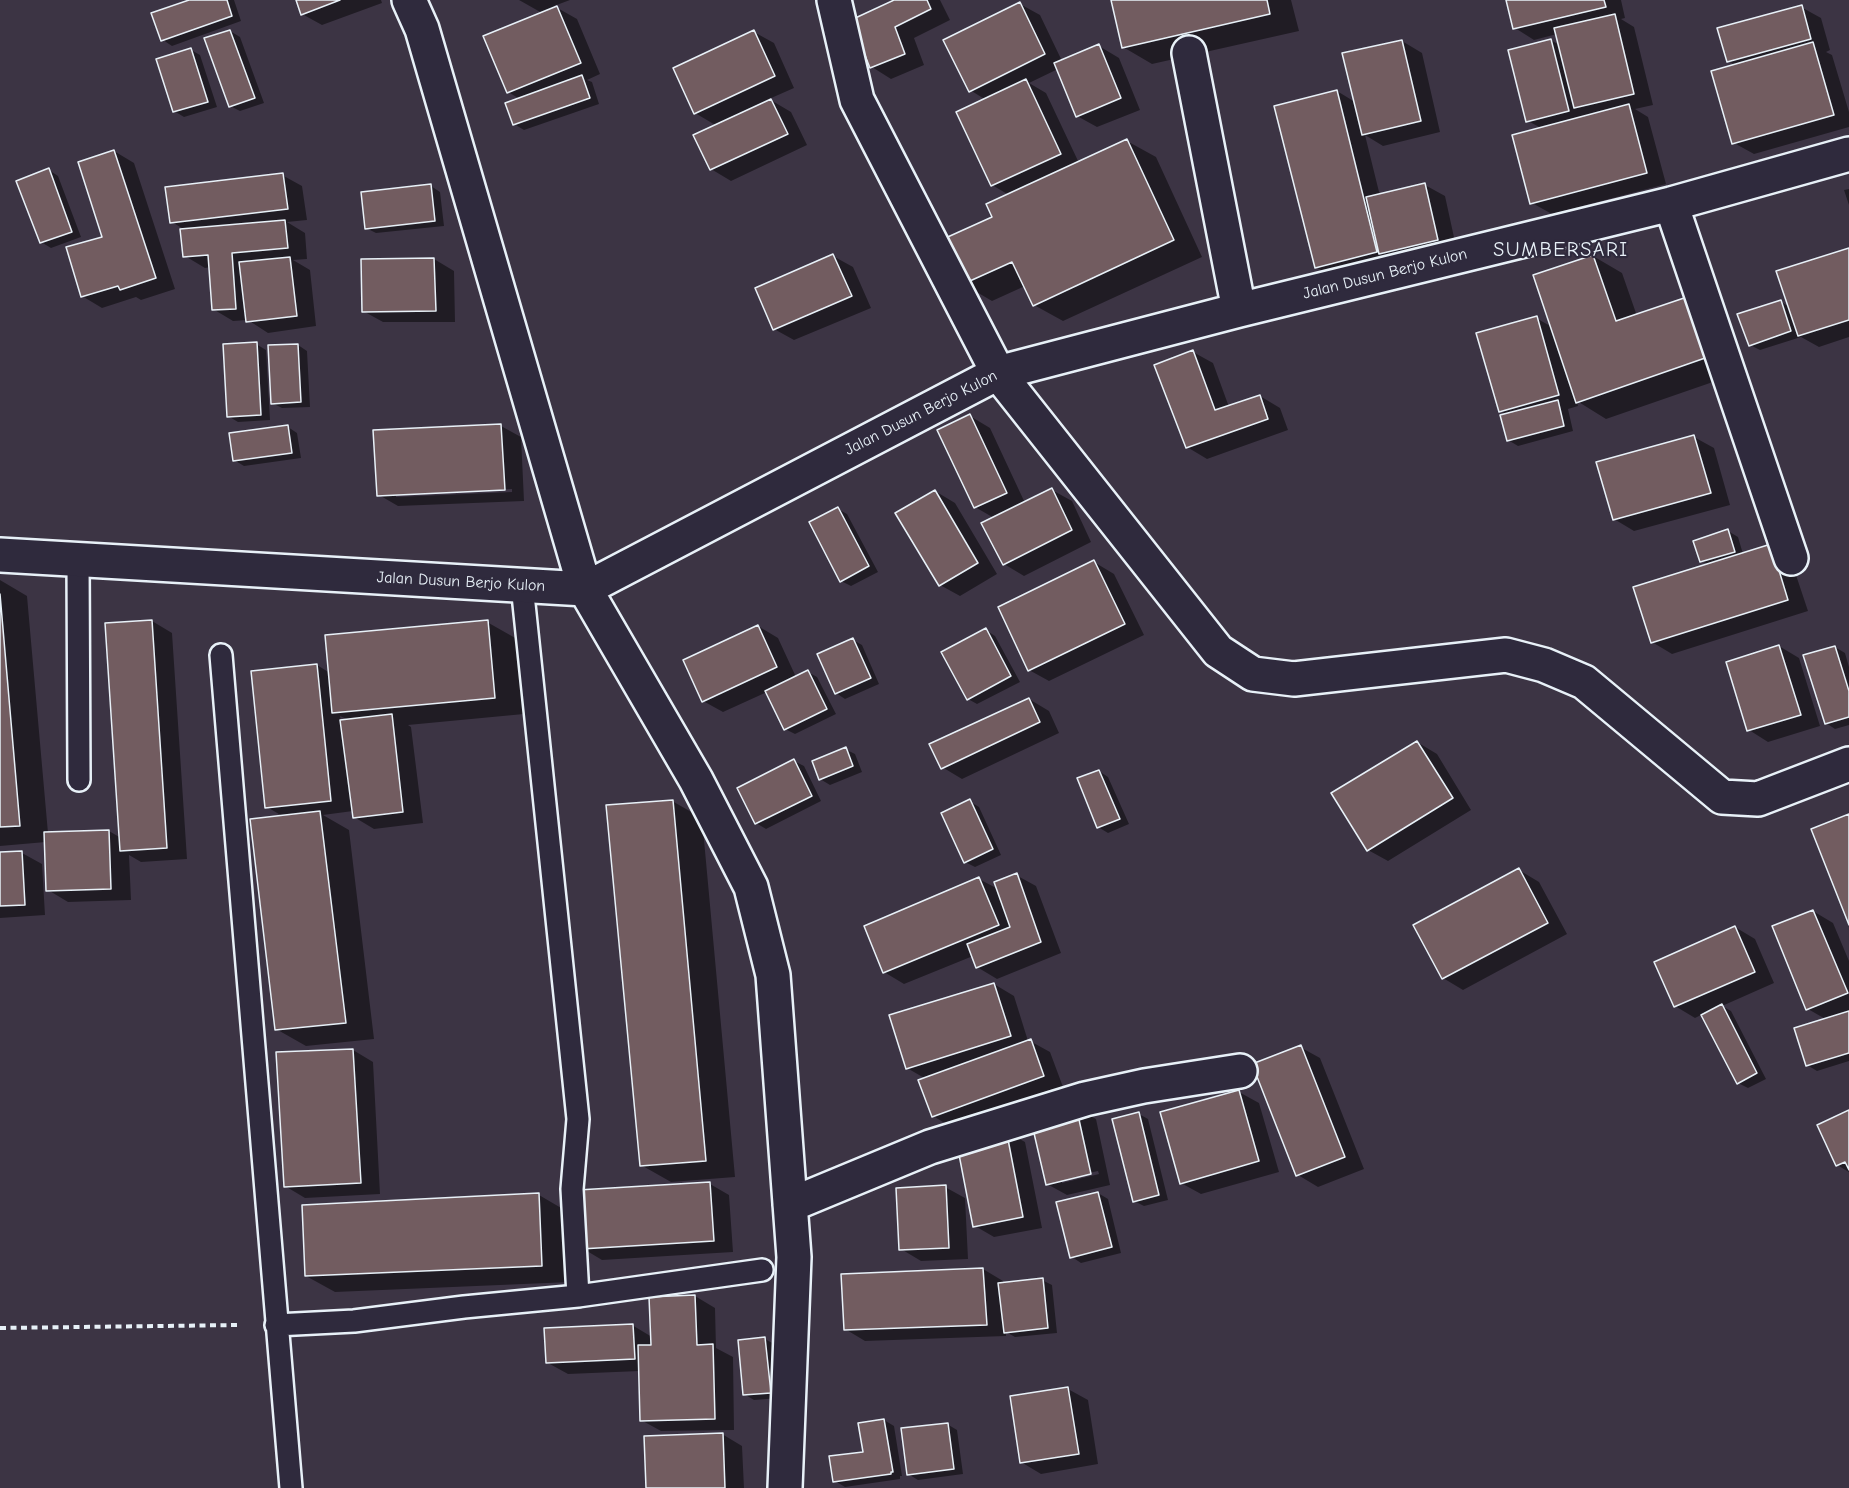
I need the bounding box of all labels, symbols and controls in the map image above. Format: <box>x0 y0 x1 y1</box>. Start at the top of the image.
district label: SUMBERSARI <box>1493 238 1629 262</box>
street label: Jalan Dusun Berjo Kulon <box>1301 244 1469 304</box>
street label: Jalan Dusun Berjo Kulon <box>842 366 1000 460</box>
street label: Jalan Dusun Berjo Kulon <box>376 568 546 596</box>

